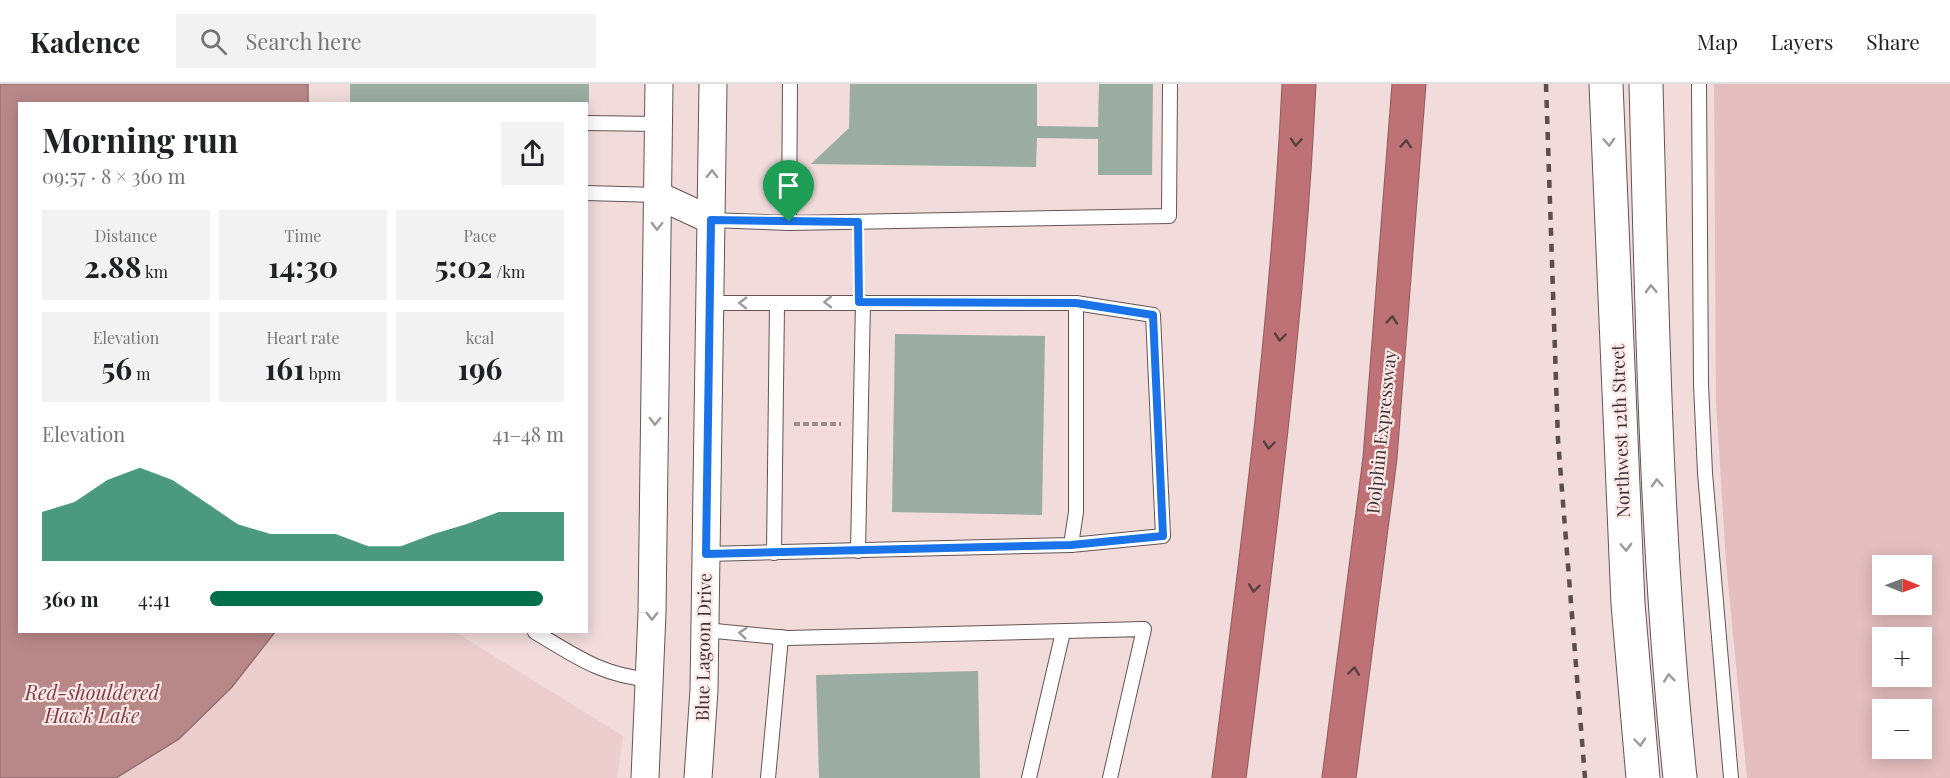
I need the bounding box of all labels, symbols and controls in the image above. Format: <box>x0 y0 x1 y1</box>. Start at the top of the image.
search box <box>176 14 596 68</box>
text: Kadence <box>30 23 140 60</box>
icon: search <box>197 25 230 58</box>
text: Search here <box>245 26 362 56</box>
text: Map <box>1697 27 1738 55</box>
text: Layers <box>1771 27 1833 55</box>
text: Share <box>1866 27 1920 55</box>
text: Morning run <box>42 117 238 161</box>
button: share <box>501 122 564 185</box>
one-way arrow <box>1289 138 1302 147</box>
one-way arrow <box>1602 138 1615 147</box>
one-way arrow <box>1399 140 1412 149</box>
pin <box>763 160 814 222</box>
text: 09:57 · 8 × 360 m <box>42 162 186 189</box>
one-way arrow <box>706 169 718 178</box>
icon: arrive <box>772 169 805 202</box>
one-way arrow <box>651 222 663 231</box>
text: Distance <box>95 225 157 246</box>
text: Time <box>285 225 321 246</box>
text: Pace <box>463 225 497 246</box>
text: 2.88 <box>84 246 141 286</box>
text: 14:30 <box>268 246 338 286</box>
text: 5:02 <box>435 246 492 286</box>
text: km <box>141 261 168 282</box>
text: /km <box>492 261 525 282</box>
one-way arrow <box>1645 284 1658 293</box>
one-way arrow <box>824 296 833 309</box>
one-way arrow <box>739 297 748 309</box>
one-way arrow <box>1386 315 1399 324</box>
text: Elevation <box>93 327 159 348</box>
text: Heart rate <box>266 327 340 348</box>
text: kcal <box>466 327 494 348</box>
one-way arrow <box>1274 332 1287 341</box>
street label: Northwest 12th Street <box>1605 343 1635 518</box>
text: 56 <box>102 348 132 388</box>
text: 161 <box>265 348 305 388</box>
text: 196 <box>458 348 502 388</box>
street label: Dolphin Expressway <box>1360 349 1402 515</box>
text: m <box>132 363 150 384</box>
text: bpm <box>305 363 341 384</box>
one-way arrow <box>649 417 661 426</box>
text: Elevation <box>42 420 125 447</box>
text: 41–48 m <box>493 420 564 447</box>
one-way arrow <box>1263 441 1276 450</box>
one-way arrow <box>1651 479 1664 488</box>
one-way arrow <box>1619 543 1632 552</box>
north arrow <box>1872 555 1932 615</box>
map controls <box>1872 555 1932 759</box>
street label: Blue Lagoon Drive <box>690 573 716 721</box>
one-way arrow <box>1248 583 1261 593</box>
text: 360 m <box>42 585 99 612</box>
text: 4:41 <box>138 585 170 612</box>
one-way arrow <box>646 612 658 621</box>
one-way arrow <box>739 627 748 640</box>
button: + <box>1872 627 1932 687</box>
one-way arrow <box>1348 667 1360 676</box>
one-way arrow <box>1664 673 1676 683</box>
water label: Red-shouldered Hawk Lake <box>24 678 161 728</box>
button: − <box>1872 699 1932 759</box>
one-way arrow <box>1633 737 1646 746</box>

